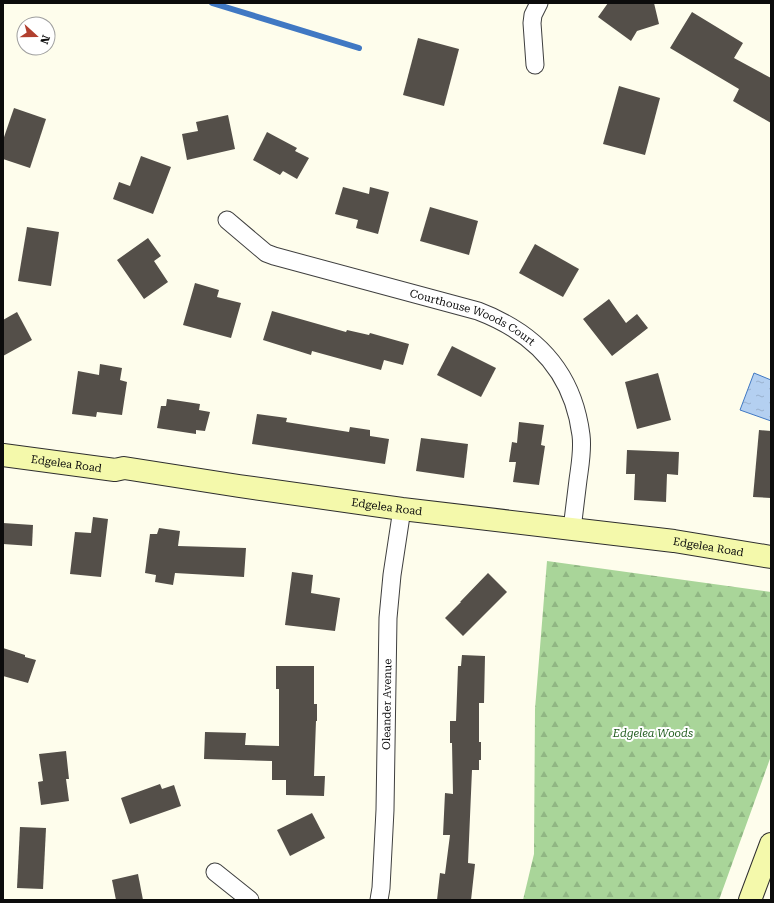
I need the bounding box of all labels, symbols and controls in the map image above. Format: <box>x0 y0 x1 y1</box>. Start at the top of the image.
north arrow <box>16 16 56 56</box>
text: N <box>37 33 52 46</box>
street label: Courthouse Woods Court <box>408 286 538 348</box>
street label: Edgelea Road <box>30 452 103 475</box>
street label: Edgelea Road <box>351 495 423 518</box>
street label: Edgelea Road <box>672 534 745 559</box>
street label: Oleander Avenue <box>379 659 394 750</box>
park label: Edgelea Woods <box>612 727 693 740</box>

